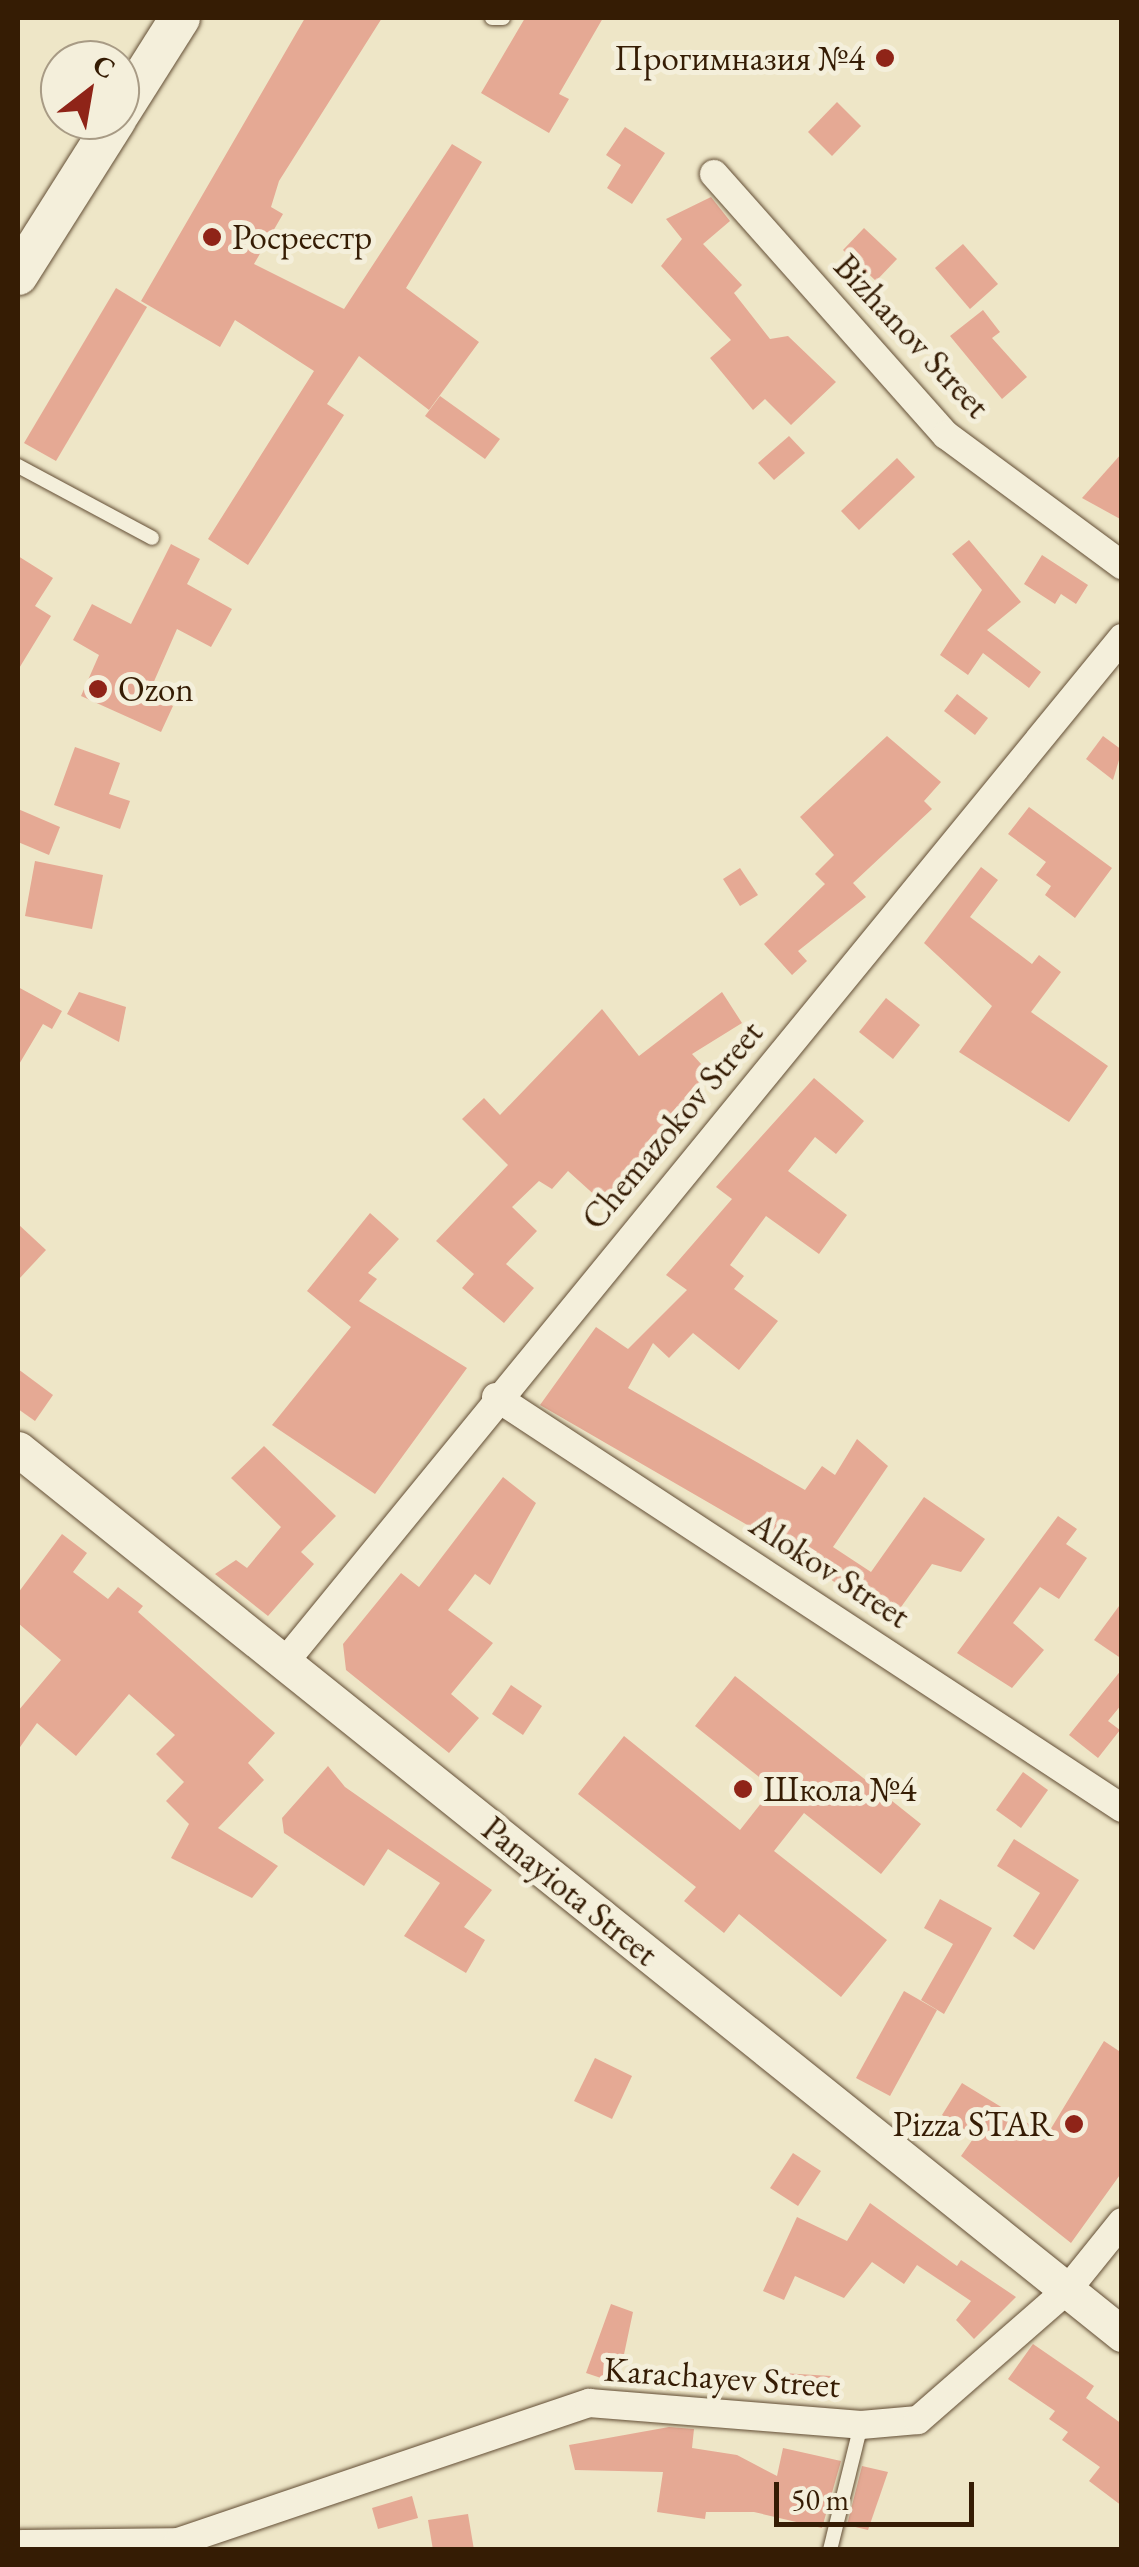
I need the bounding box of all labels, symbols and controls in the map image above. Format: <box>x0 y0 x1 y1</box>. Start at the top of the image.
place label: Прогимназия №4 <box>614 37 865 79</box>
north arrow <box>40 40 140 140</box>
text: С <box>87 45 122 87</box>
marker: Прогимназия №4 <box>874 47 896 69</box>
place label: Росреестр <box>232 216 372 258</box>
marker: Росреестр <box>201 226 223 248</box>
street label: Bizhanov Street <box>825 245 999 427</box>
place label: Ozon <box>118 668 194 710</box>
marker: Ozon <box>87 678 109 700</box>
street label: Chemazokov Street <box>573 1012 771 1238</box>
street label: Alokov Street <box>742 1503 918 1637</box>
place label: Школа №4 <box>763 1768 917 1810</box>
marker: Школа №4 <box>732 1778 754 1800</box>
street label: Panayiota Street <box>474 1807 666 1975</box>
place label: Pizza STAR <box>893 2103 1054 2145</box>
marker: Pizza STAR <box>1063 2113 1085 2135</box>
street label: Karachayev Street <box>602 2348 842 2406</box>
scale bar <box>779 2462 979 2524</box>
text: 50 m <box>791 2480 849 2519</box>

